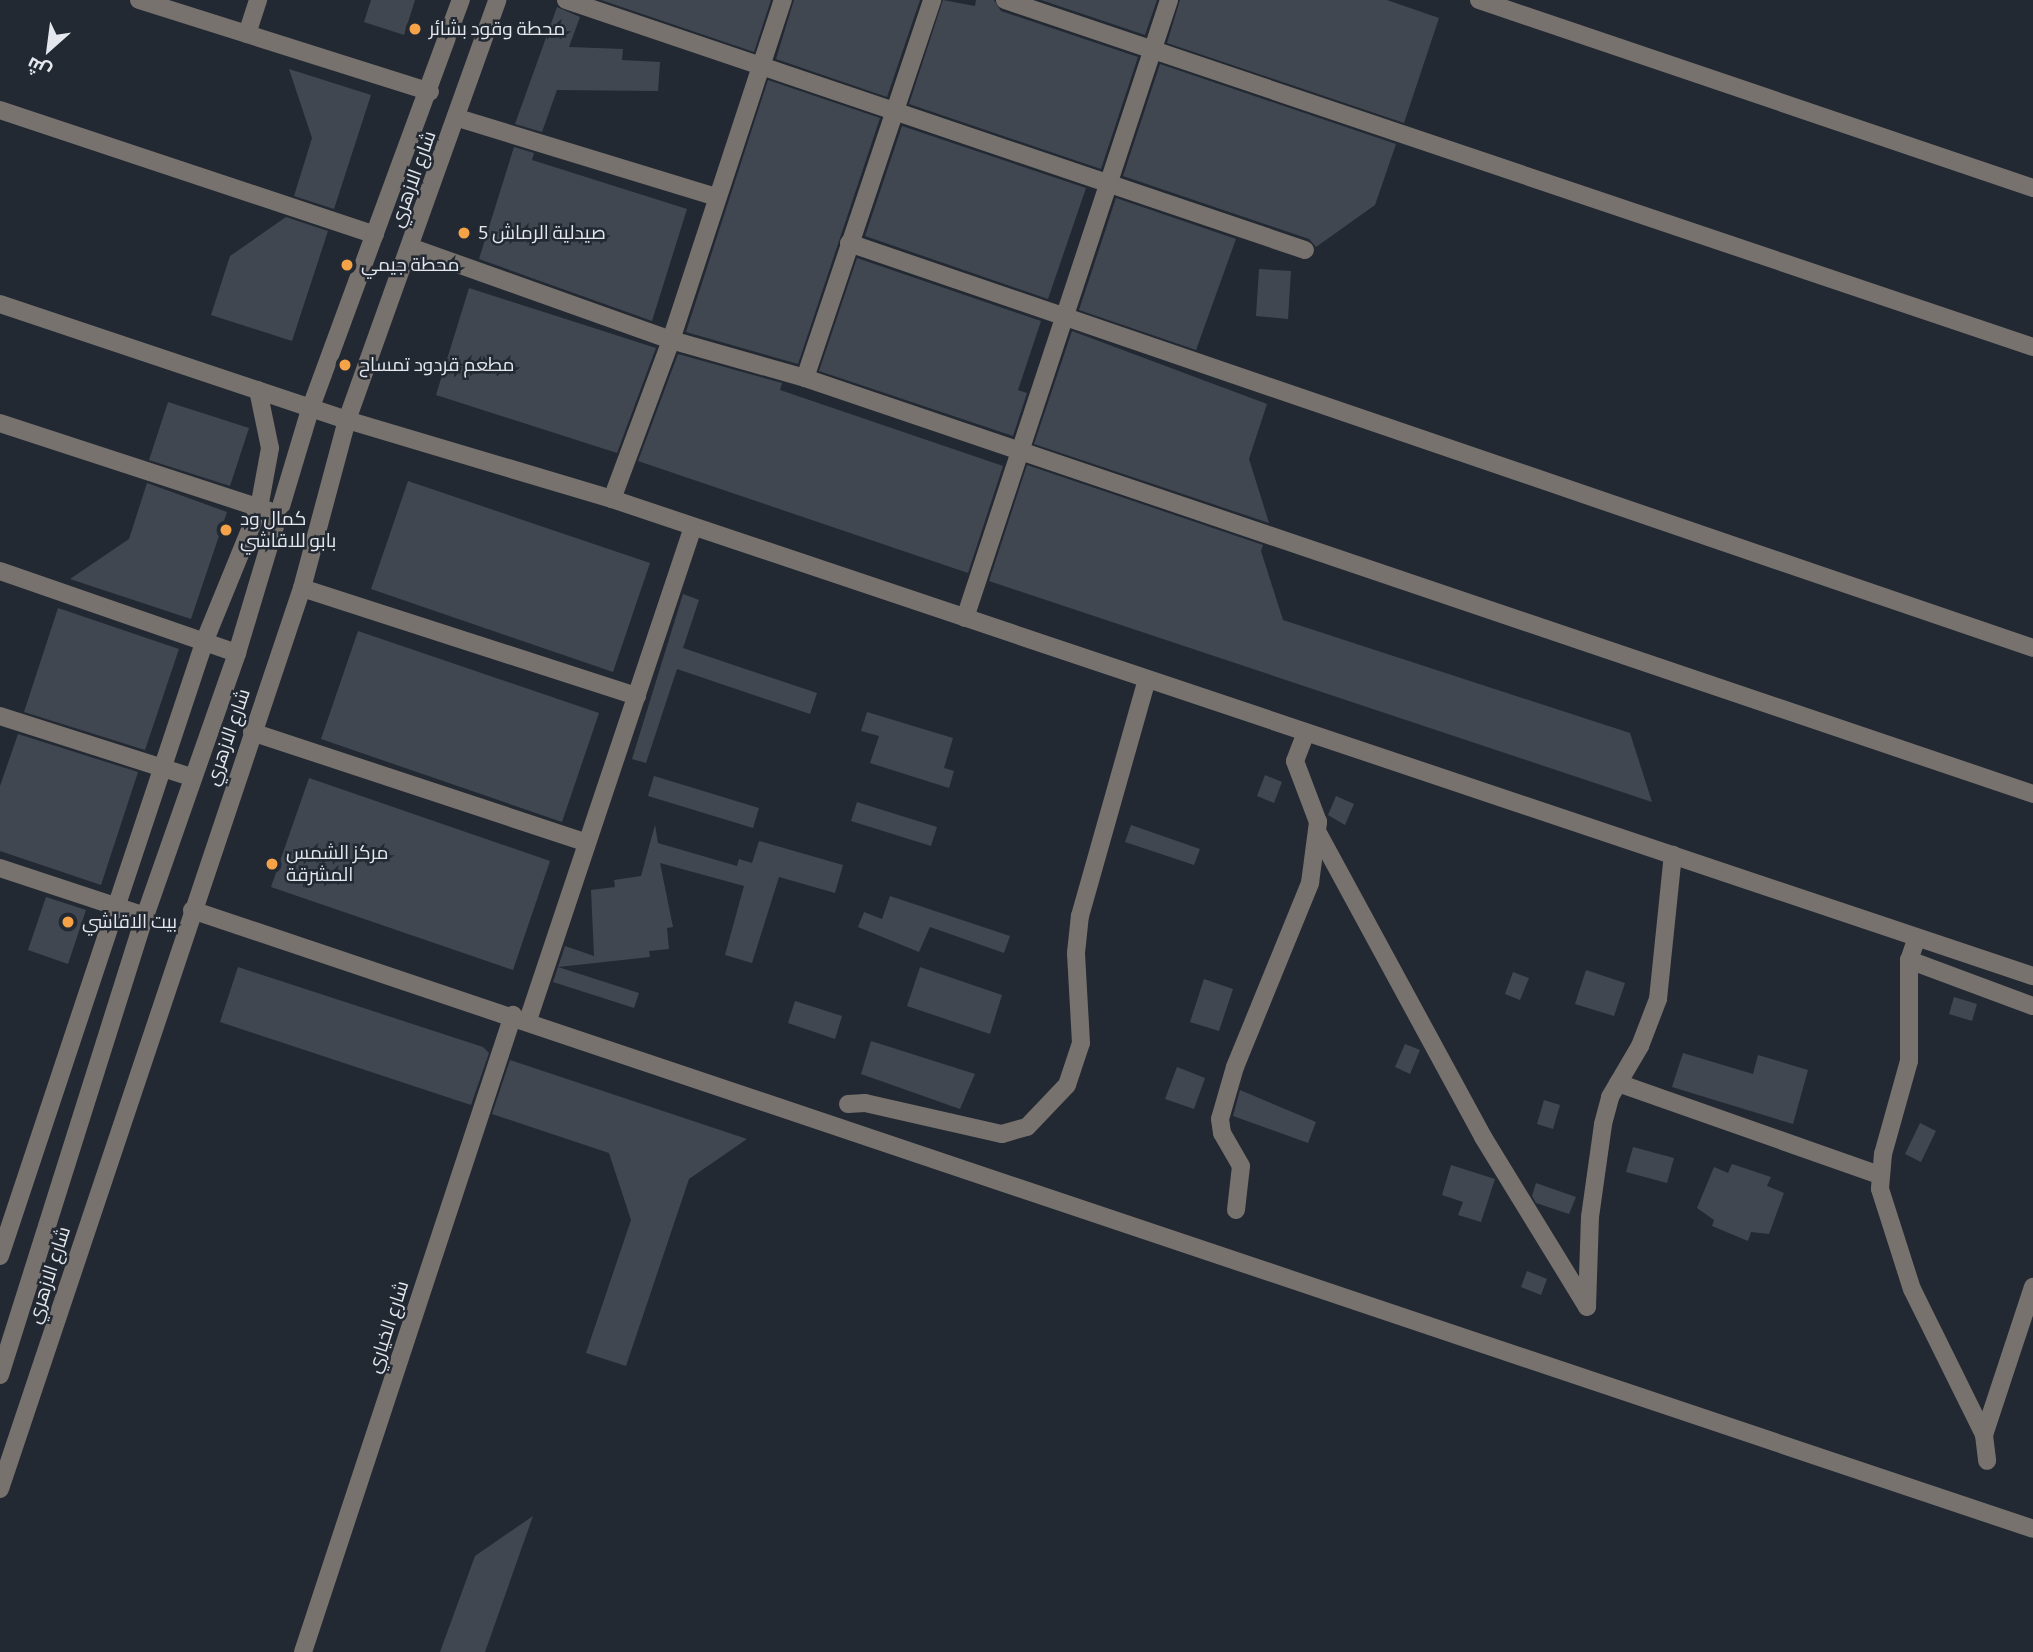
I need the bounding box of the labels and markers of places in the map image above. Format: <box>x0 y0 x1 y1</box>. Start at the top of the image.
place label: محطة وقود بشائر <box>429 18 565 40</box>
marker: محطة وقود بشائر <box>407 21 423 37</box>
place label: صيدلية الرماش 5 <box>478 222 606 244</box>
marker: صيدلية الرماش 5 <box>456 225 472 241</box>
place label: محطة جيمي <box>361 254 459 276</box>
marker: محطة جيمي <box>339 257 355 273</box>
place label: مطعم قردود تمساح <box>359 354 514 376</box>
marker: مطعم قردود تمساح <box>337 357 353 373</box>
place label: كمال ود بابو للاقاشي <box>240 508 336 552</box>
marker: كمال ود بابو للاقاشي <box>218 522 234 538</box>
place label: مركز الشمس المشرقة <box>286 842 388 886</box>
marker: مركز الشمس المشرقة <box>264 856 280 872</box>
place label: بيت الاقاشي <box>82 911 177 933</box>
marker: بيت الاقاشي <box>60 914 76 930</box>

